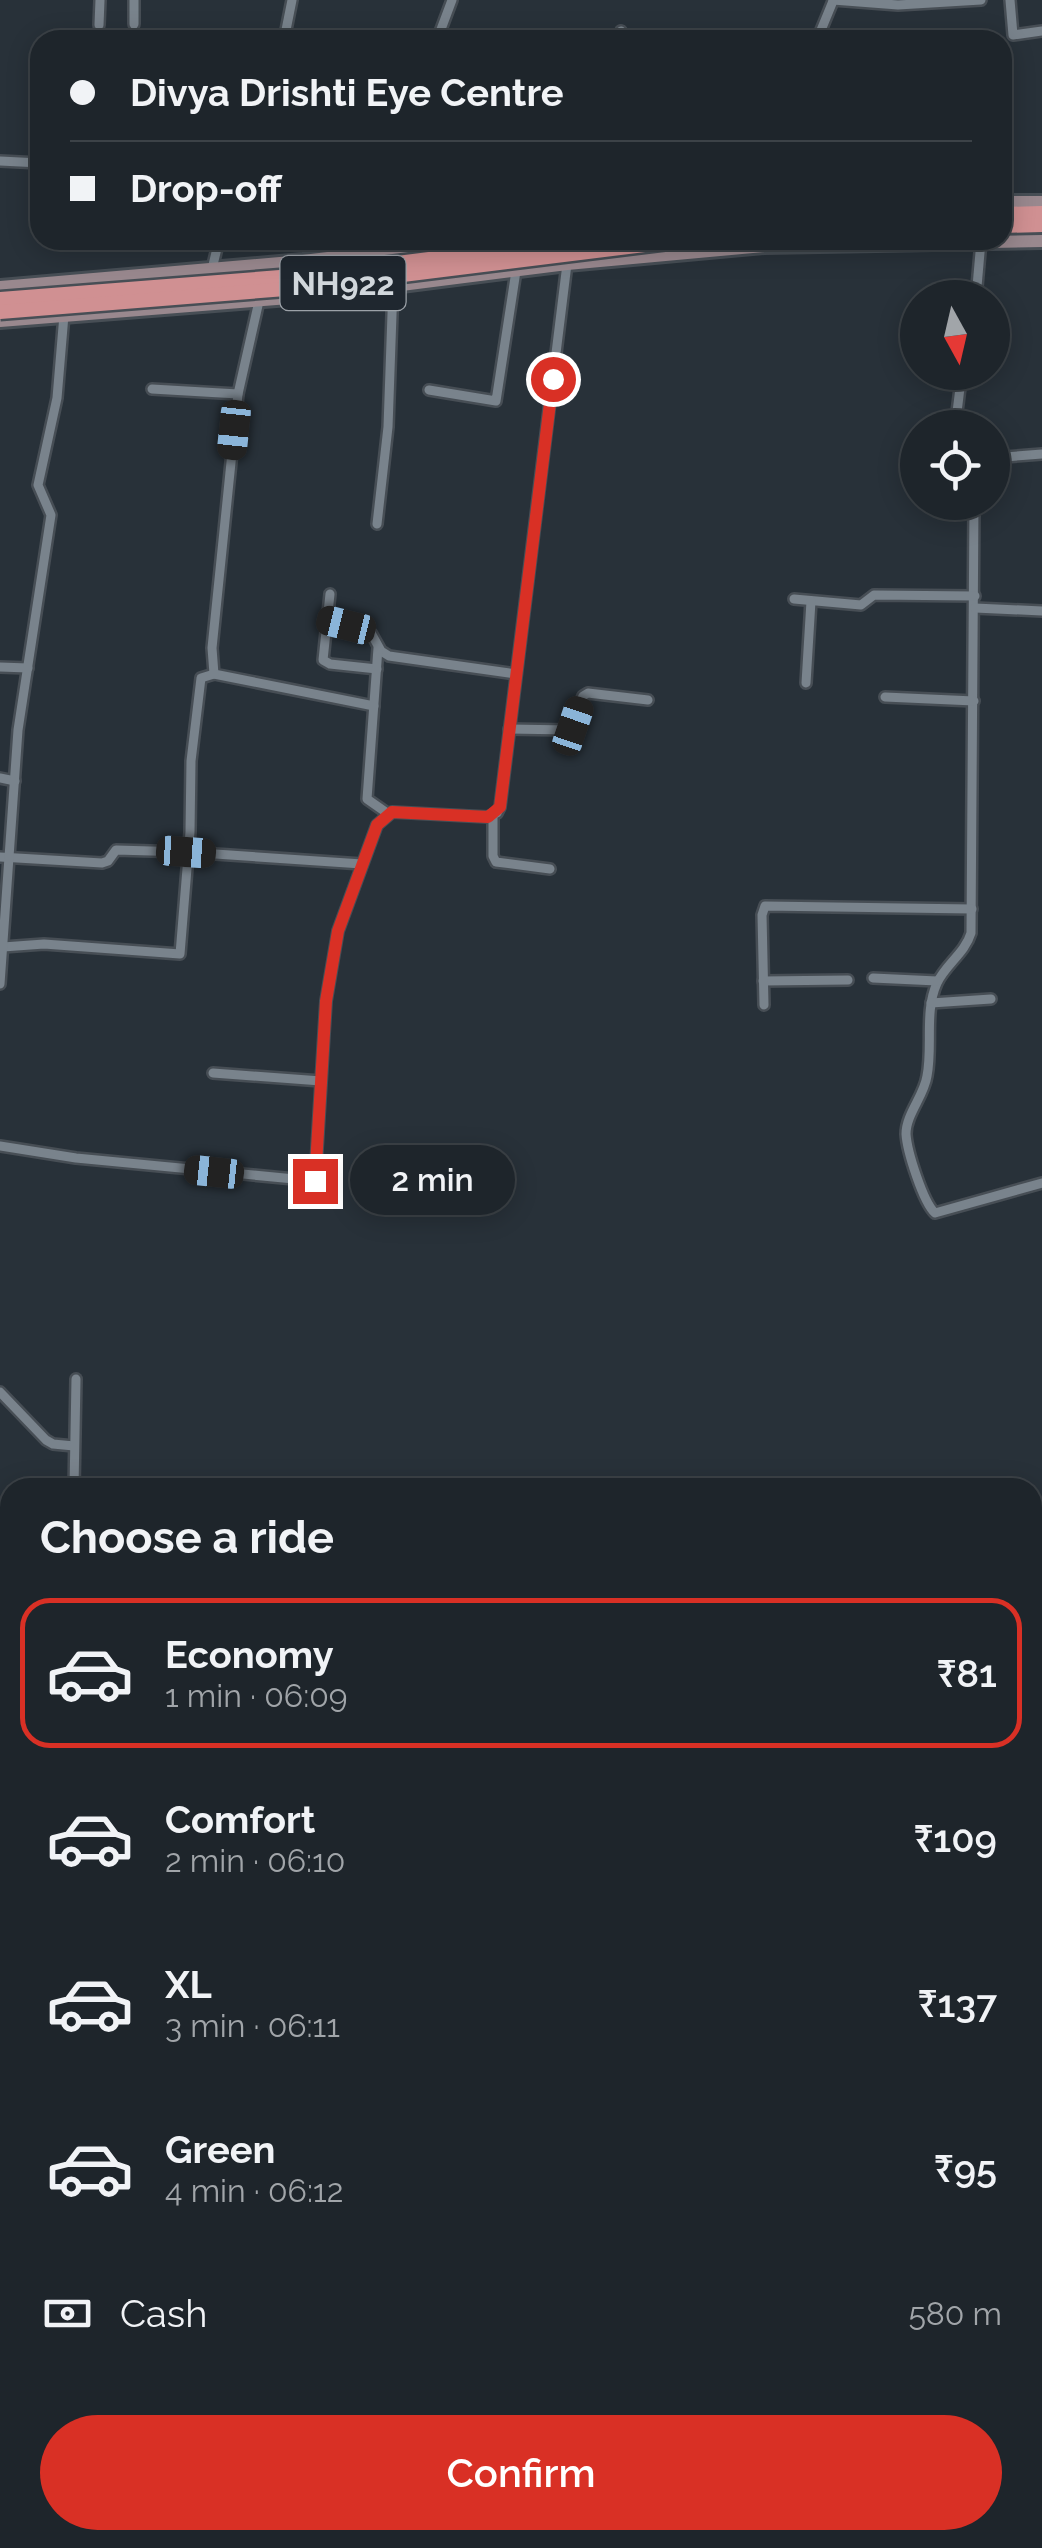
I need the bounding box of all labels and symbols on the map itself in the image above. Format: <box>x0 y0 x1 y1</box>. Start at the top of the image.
road number: NH922 <box>280 256 406 310</box>
north arrow <box>900 280 1010 390</box>
route start <box>531 357 576 402</box>
car <box>216 399 252 461</box>
car <box>313 603 379 647</box>
car <box>549 693 597 759</box>
car <box>155 835 217 869</box>
callout: 2 min <box>350 1146 515 1216</box>
car <box>183 1154 245 1190</box>
route end <box>293 1159 338 1204</box>

